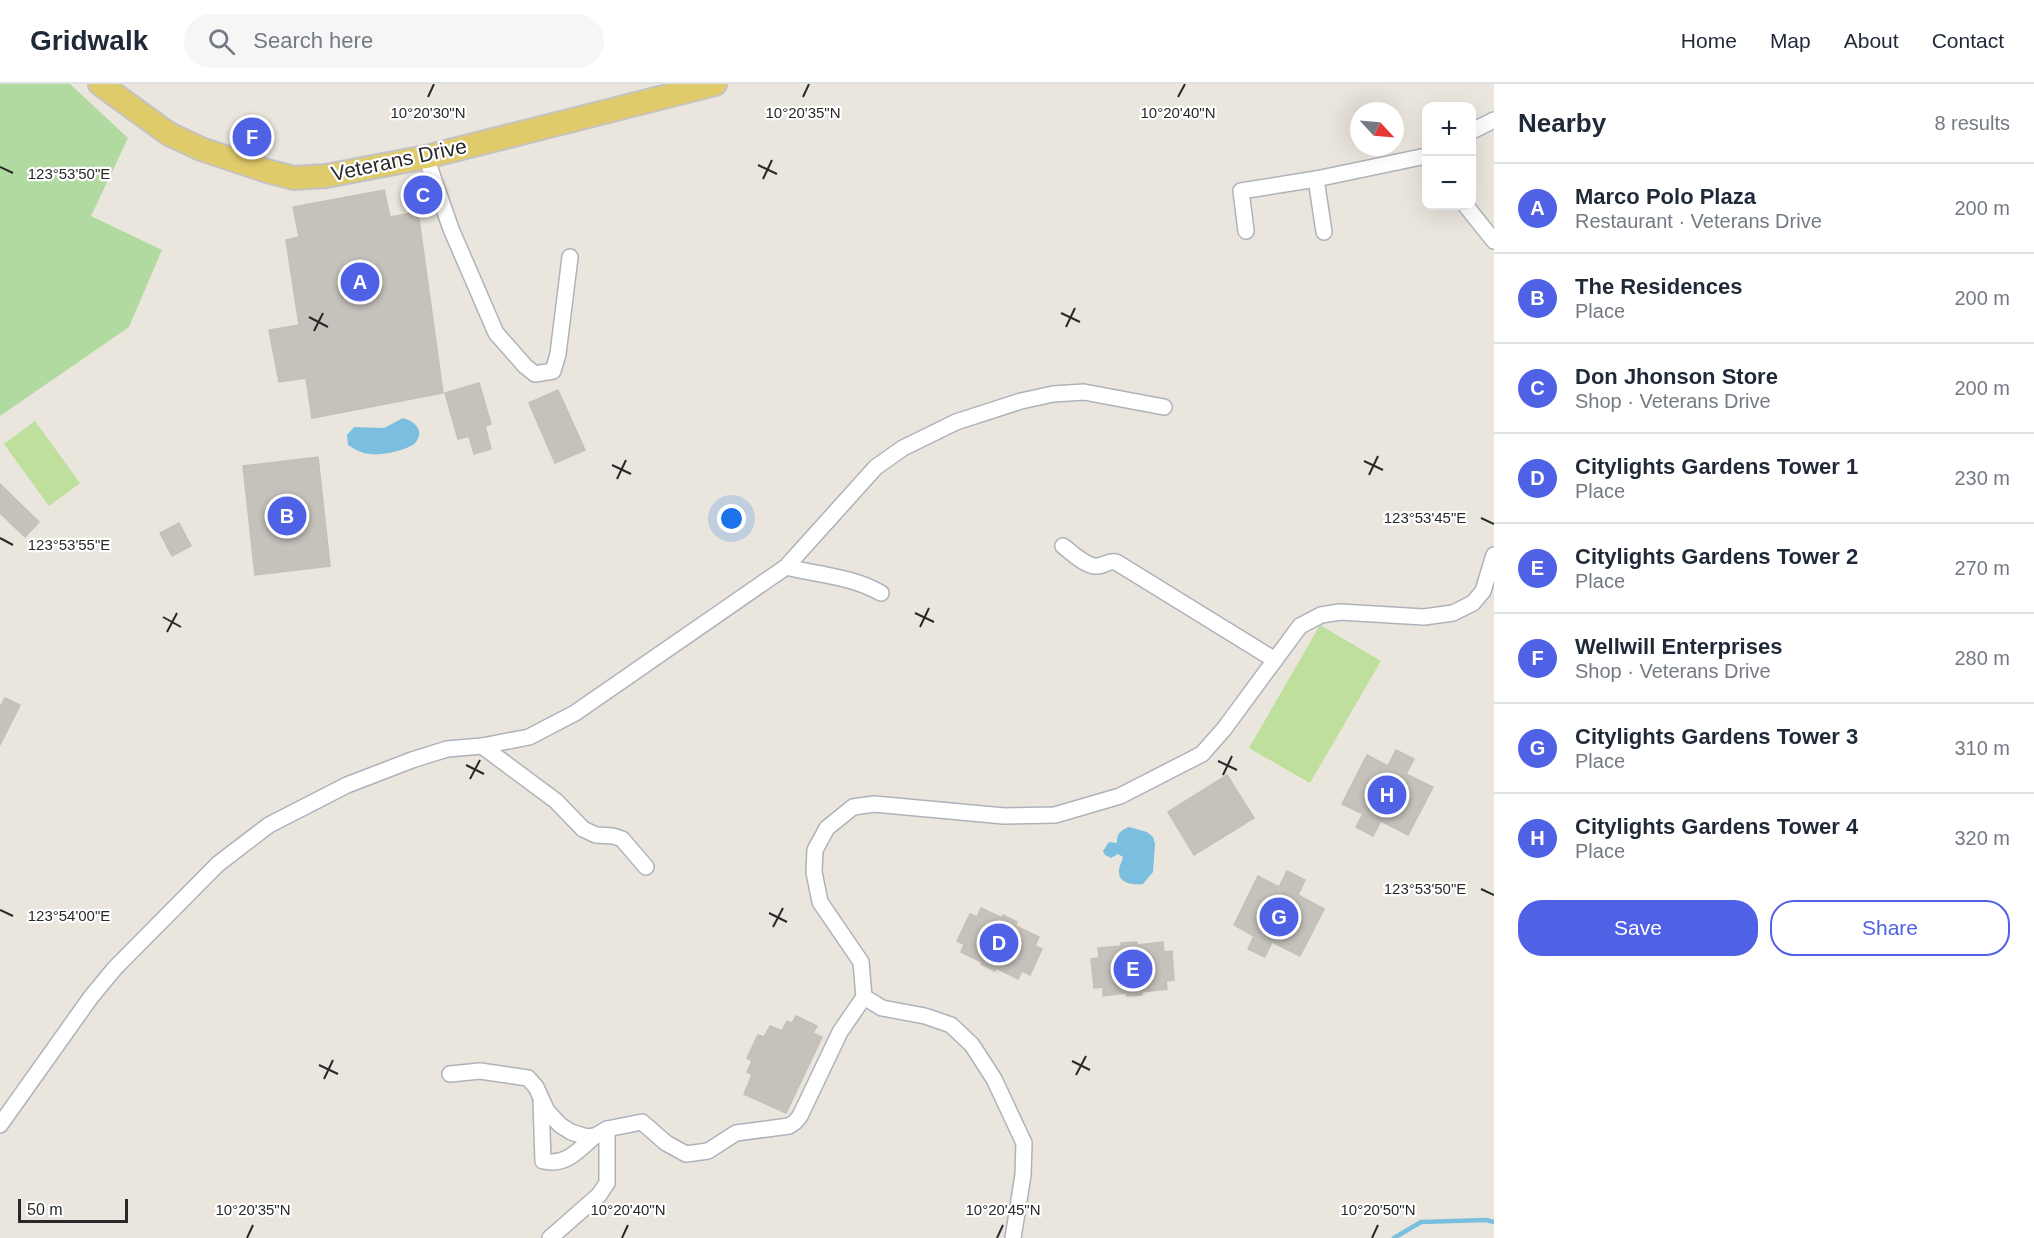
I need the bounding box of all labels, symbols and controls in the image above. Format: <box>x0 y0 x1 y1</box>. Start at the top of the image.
search box <box>184 14 604 68</box>
text: Gridwalk <box>30 25 148 56</box>
icon: search <box>205 25 238 58</box>
text: Search here <box>253 28 373 53</box>
text: Home <box>1681 29 1737 52</box>
text: Map <box>1770 29 1811 52</box>
text: About <box>1844 29 1899 52</box>
text: Contact <box>1932 29 2004 52</box>
north arrow <box>1350 102 1404 156</box>
map controls <box>1422 102 1476 210</box>
button: + <box>1422 102 1476 156</box>
text: 10°20'30"N <box>390 104 466 121</box>
text: 10°20'35"N <box>765 104 841 121</box>
text: 10°20'40"N <box>1140 104 1216 121</box>
text: Nearby <box>1518 108 1606 138</box>
text: 8 results <box>1934 112 2010 134</box>
pin: F <box>232 115 272 160</box>
street label: Veterans Drive <box>329 134 469 185</box>
button: − <box>1422 156 1476 210</box>
text: 123°53'50"E <box>28 165 110 182</box>
pin: C <box>404 172 442 218</box>
text: Marco Polo Plaza <box>1575 184 1756 209</box>
text: A <box>1530 197 1545 219</box>
text: 200 m <box>1954 197 2010 219</box>
text: Restaurant · Veterans Drive <box>1575 210 1822 232</box>
pin: A <box>340 260 380 304</box>
text: The Residences <box>1575 274 1743 299</box>
text: B <box>1530 287 1545 309</box>
text: 200 m <box>1954 287 2010 309</box>
text: Place <box>1575 300 1625 322</box>
text: Don Jhonson Store <box>1575 364 1778 389</box>
text: C <box>1530 377 1545 399</box>
text: 200 m <box>1954 377 2010 399</box>
text: Shop · Veterans Drive <box>1575 390 1771 412</box>
text: Citylights Gardens Tower 1 <box>1575 454 1858 479</box>
text: D <box>1530 467 1545 489</box>
text: 230 m <box>1954 467 2010 489</box>
text: Place <box>1575 480 1625 502</box>
pin: B <box>268 494 306 538</box>
your location <box>717 504 746 533</box>
text: 123°53'45"E <box>1384 509 1466 526</box>
text: 123°53'55"E <box>28 536 110 553</box>
text: Citylights Gardens Tower 2 <box>1575 544 1858 569</box>
text: E <box>1531 557 1544 579</box>
text: 270 m <box>1954 557 2010 579</box>
text: Place <box>1575 570 1625 592</box>
text: Wellwill Enterprises <box>1575 634 1782 659</box>
text: F <box>1531 647 1544 669</box>
text: 280 m <box>1954 647 2010 669</box>
text: Shop · Veterans Drive <box>1575 660 1771 682</box>
text: Citylights Gardens Tower 3 <box>1575 724 1858 749</box>
text: G <box>1530 737 1545 759</box>
text: 310 m <box>1954 737 2010 759</box>
text: Place <box>1575 750 1625 772</box>
pin: H <box>1368 772 1406 818</box>
text: Citylights Gardens Tower 4 <box>1575 814 1858 839</box>
text: H <box>1530 827 1545 849</box>
text: 320 m <box>1954 827 2010 849</box>
text: Place <box>1575 840 1625 862</box>
text: 123°53'50"E <box>1384 880 1466 897</box>
pin: G <box>1260 894 1298 940</box>
button: Save <box>1518 900 1758 956</box>
button: Share <box>1770 900 2010 956</box>
text: 123°54'00"E <box>28 907 110 924</box>
pin: D <box>980 920 1018 966</box>
pin: E <box>1114 946 1152 992</box>
scale bar <box>18 1196 128 1224</box>
text: 50 m <box>27 1201 63 1218</box>
text: 10°20'35"N <box>215 1201 291 1218</box>
text: 10°20'40"N <box>590 1201 666 1218</box>
text: 10°20'45"N <box>965 1201 1041 1218</box>
text: 10°20'50"N <box>1340 1201 1416 1218</box>

